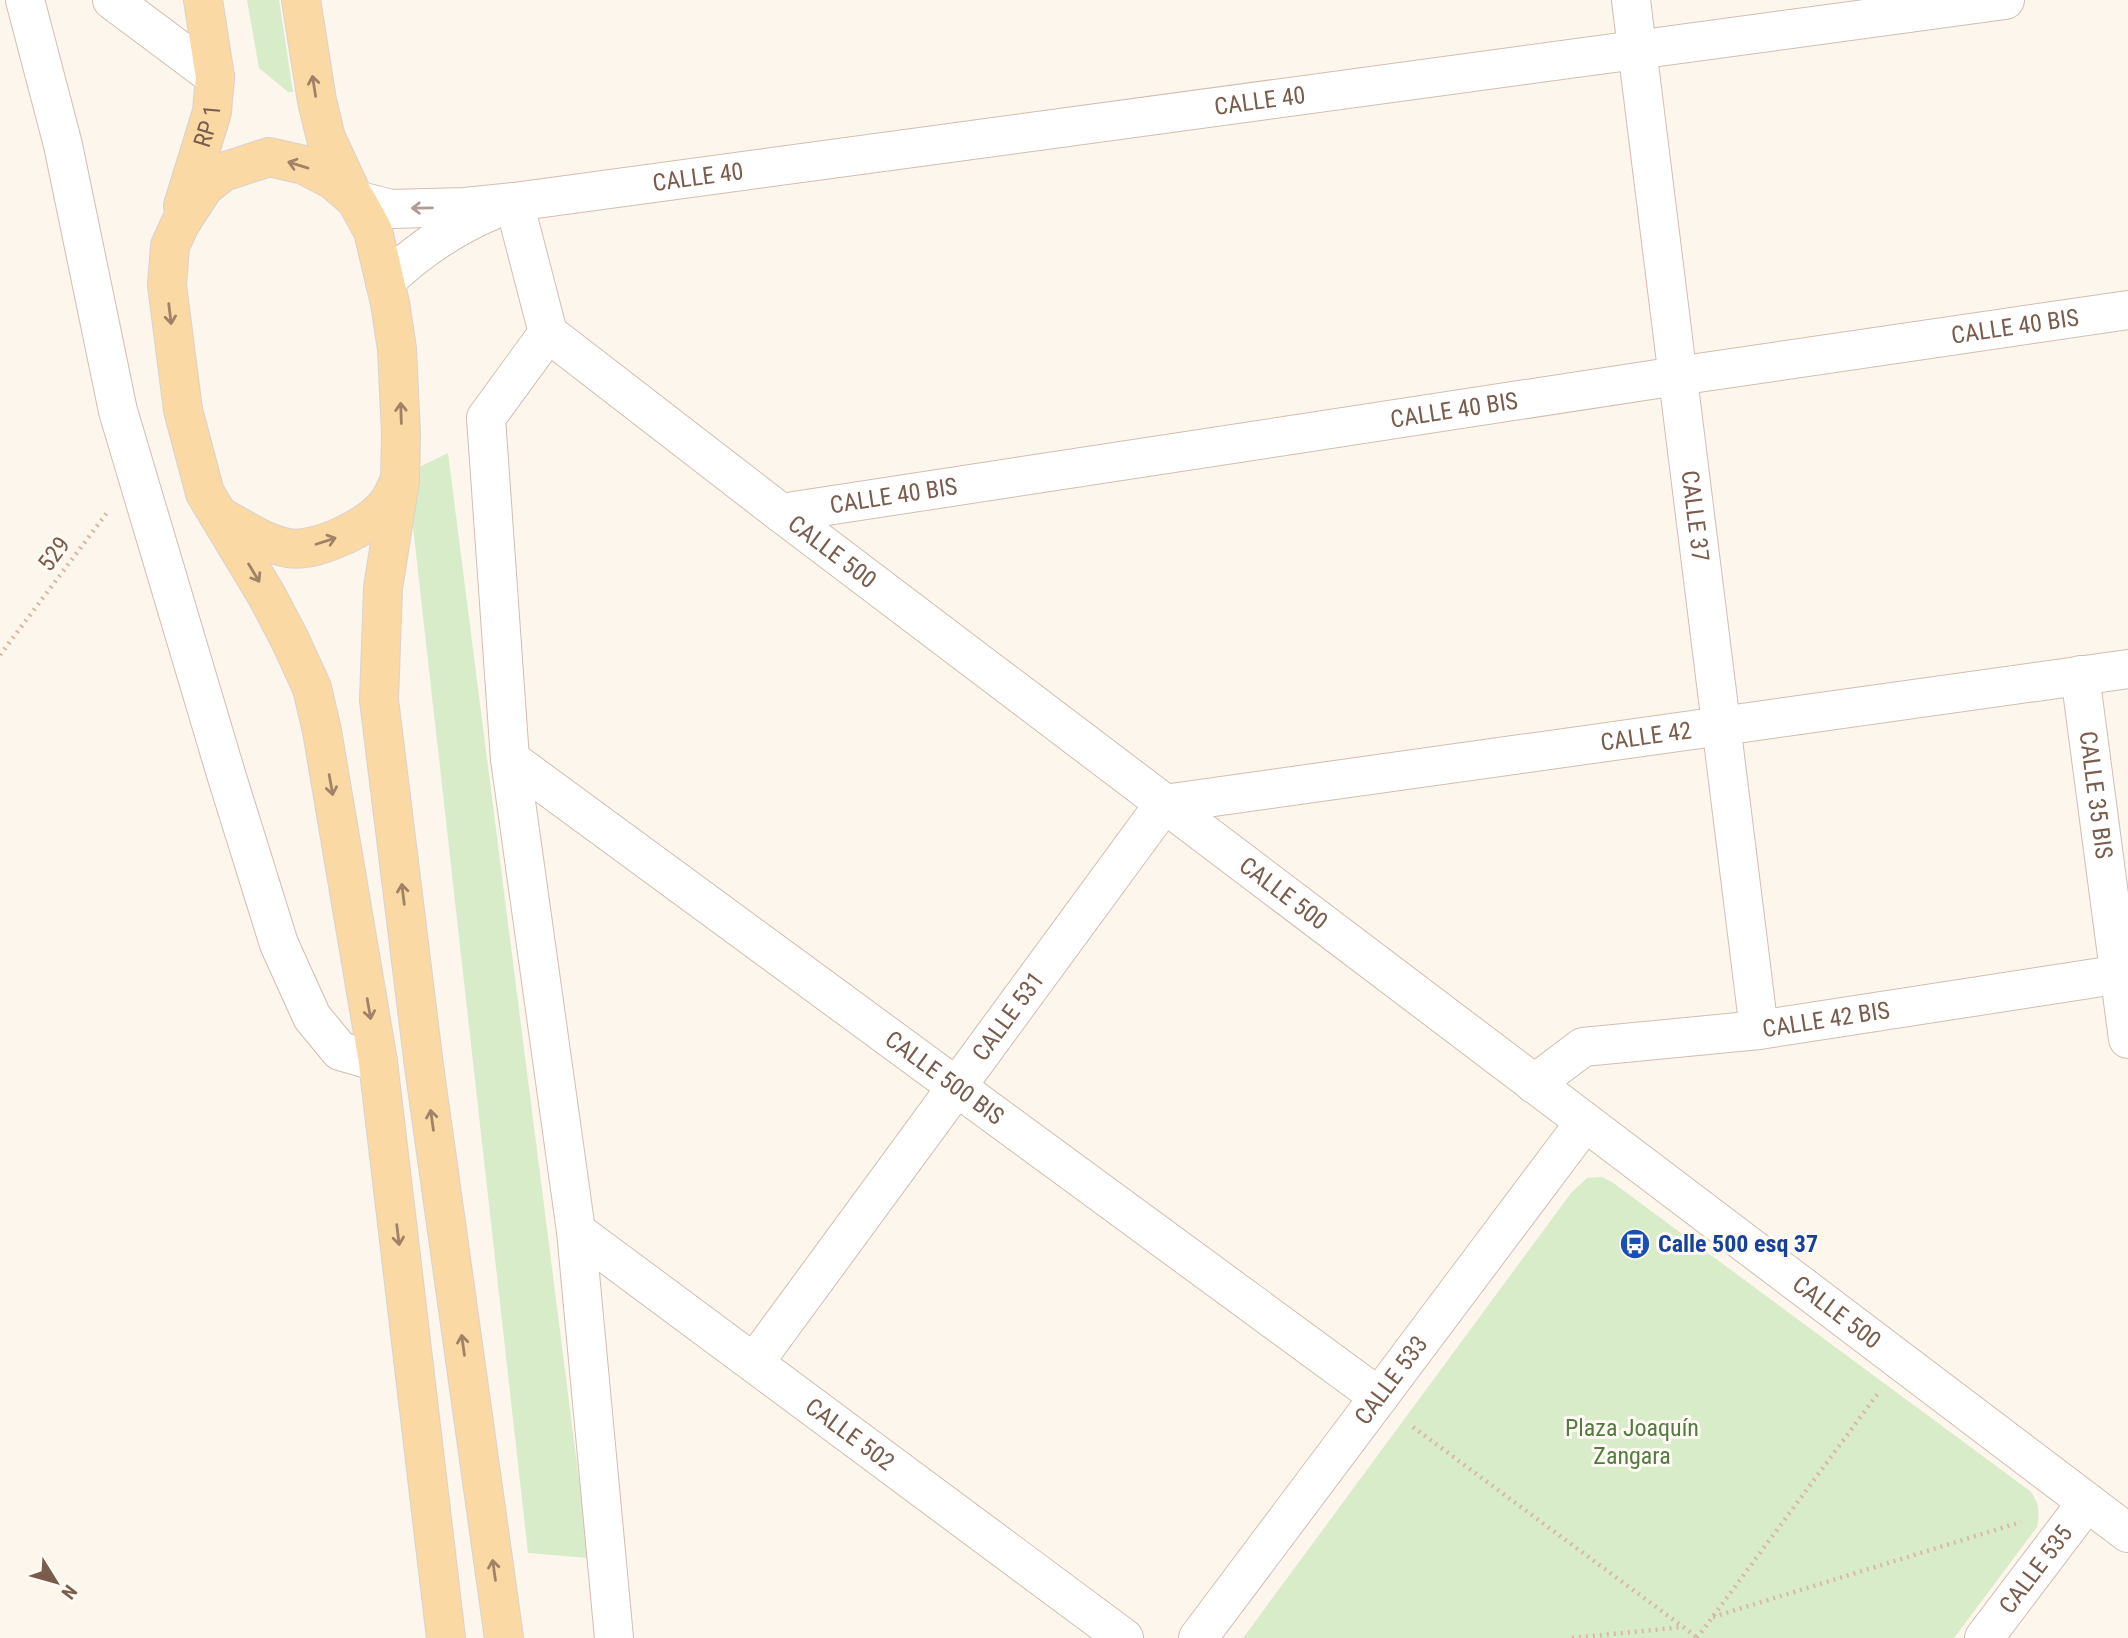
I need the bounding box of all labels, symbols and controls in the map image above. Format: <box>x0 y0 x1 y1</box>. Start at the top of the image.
one-way arrow <box>308 75 321 98</box>
street label: CALLE 40 <box>1213 81 1307 121</box>
street label: RP 1 <box>188 103 227 151</box>
one-way arrow <box>288 157 310 170</box>
street label: CALLE 40 <box>651 157 745 197</box>
one-way arrow <box>411 202 434 215</box>
one-way arrow <box>164 302 177 325</box>
street label: CALLE 40 BIS <box>1949 303 2081 350</box>
street label: CALLE 40 BIS <box>1389 387 1520 434</box>
one-way arrow <box>394 402 407 425</box>
street label: CALLE 37 <box>1676 469 1715 563</box>
street label: CALLE 40 BIS <box>828 472 959 519</box>
street label: CALLE 500 <box>783 509 882 594</box>
street label: 529 <box>32 531 76 577</box>
one-way arrow <box>315 534 337 547</box>
one-way arrow <box>247 563 261 583</box>
street label: CALLE 42 <box>1599 716 1693 757</box>
street label: CALLE 35 BIS <box>2074 729 2118 861</box>
one-way arrow <box>325 773 338 796</box>
street label: CALLE 500 <box>1234 851 1333 936</box>
one-way arrow <box>397 883 410 906</box>
street label: CALLE 531 <box>966 966 1050 1066</box>
street label: CALLE 42 BIS <box>1760 996 1892 1043</box>
one-way arrow <box>363 997 377 1020</box>
street label: CALLE 500 BIS <box>880 1025 1009 1131</box>
one-way arrow <box>425 1109 438 1132</box>
one-way arrow <box>392 1223 405 1245</box>
bus stop icon: Calle 500 esq 37 <box>1618 1227 1652 1261</box>
place label: Calle 500 esq 37 <box>1658 1230 1818 1258</box>
street label: CALLE 500 <box>1787 1270 1886 1355</box>
street label: CALLE 533 <box>1349 1331 1433 1430</box>
one-way arrow <box>456 1334 469 1357</box>
street label: CALLE 502 <box>800 1392 900 1476</box>
park label: Plaza Joaquín Zangara <box>1565 1414 1699 1470</box>
street label: CALLE 535 <box>1994 1520 2078 1619</box>
north arrow <box>21 1547 91 1617</box>
one-way arrow <box>488 1560 501 1582</box>
text: N <box>56 1580 82 1603</box>

